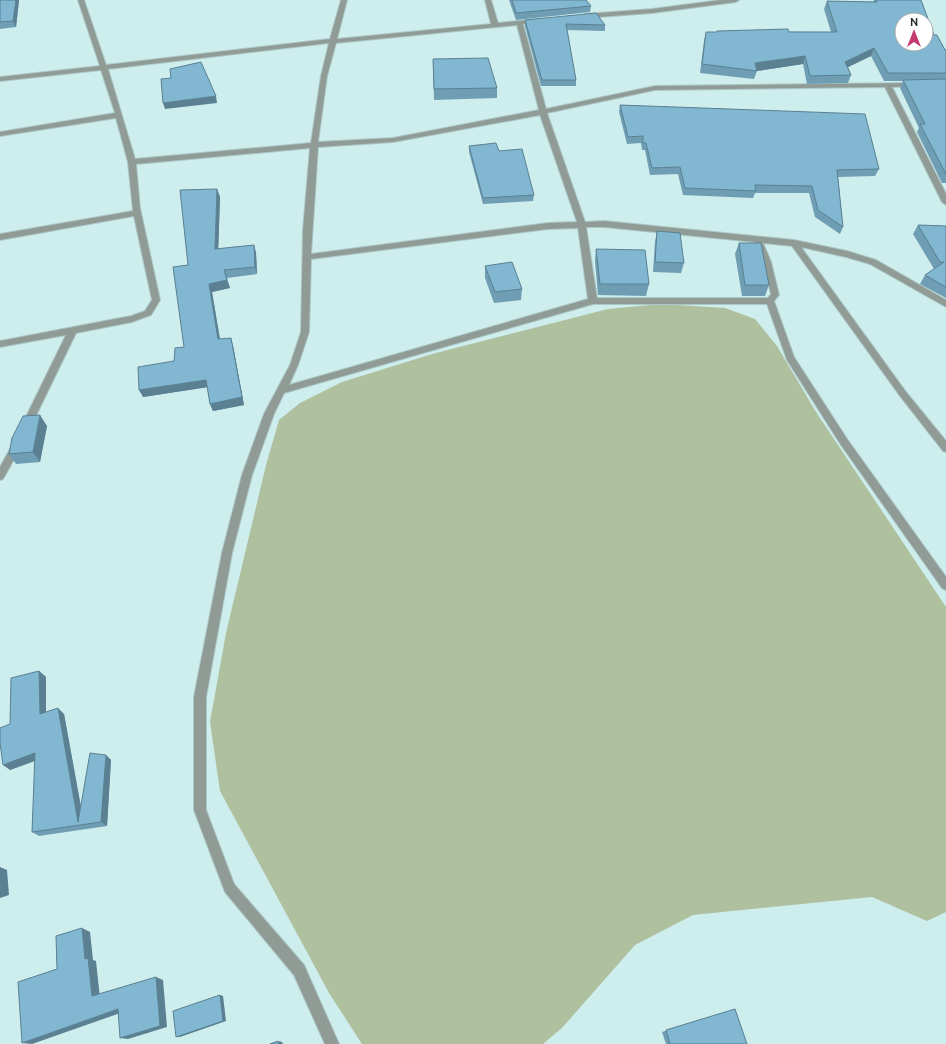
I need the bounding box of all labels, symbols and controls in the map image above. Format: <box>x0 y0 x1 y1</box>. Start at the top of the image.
north arrow <box>894 12 934 52</box>
text: N <box>910 16 918 28</box>

